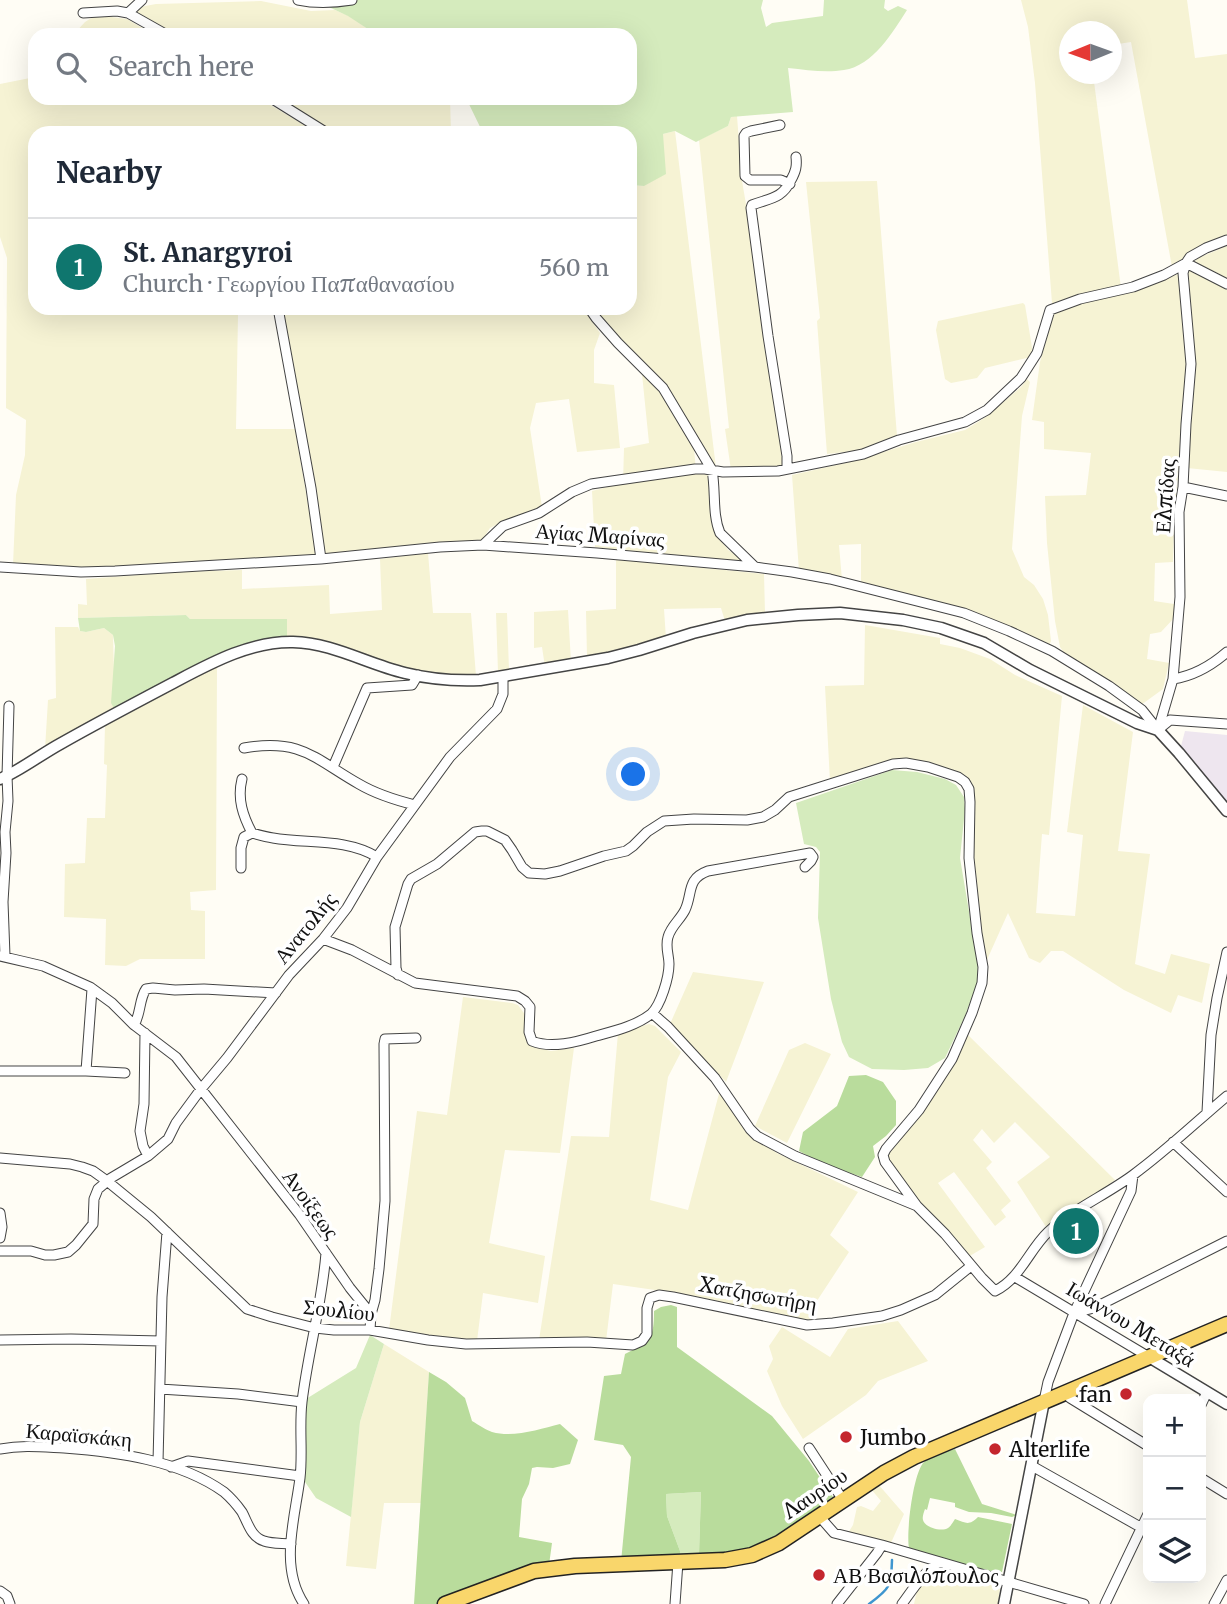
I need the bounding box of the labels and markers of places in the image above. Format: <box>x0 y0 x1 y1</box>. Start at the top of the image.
pin: 1 <box>1053 1205 1099 1257</box>
place label: fan <box>1079 1381 1112 1408</box>
marker: fan <box>1118 1386 1134 1402</box>
place label: Jumbo <box>859 1424 926 1451</box>
marker: Jumbo <box>838 1429 854 1445</box>
place label: Alterlife <box>1008 1436 1090 1463</box>
marker: Alterlife <box>987 1441 1003 1457</box>
place label: ΑΒ Βασιλόπουλος <box>833 1562 999 1589</box>
marker: ΑΒ Βασιλόπουλος <box>811 1567 827 1583</box>

